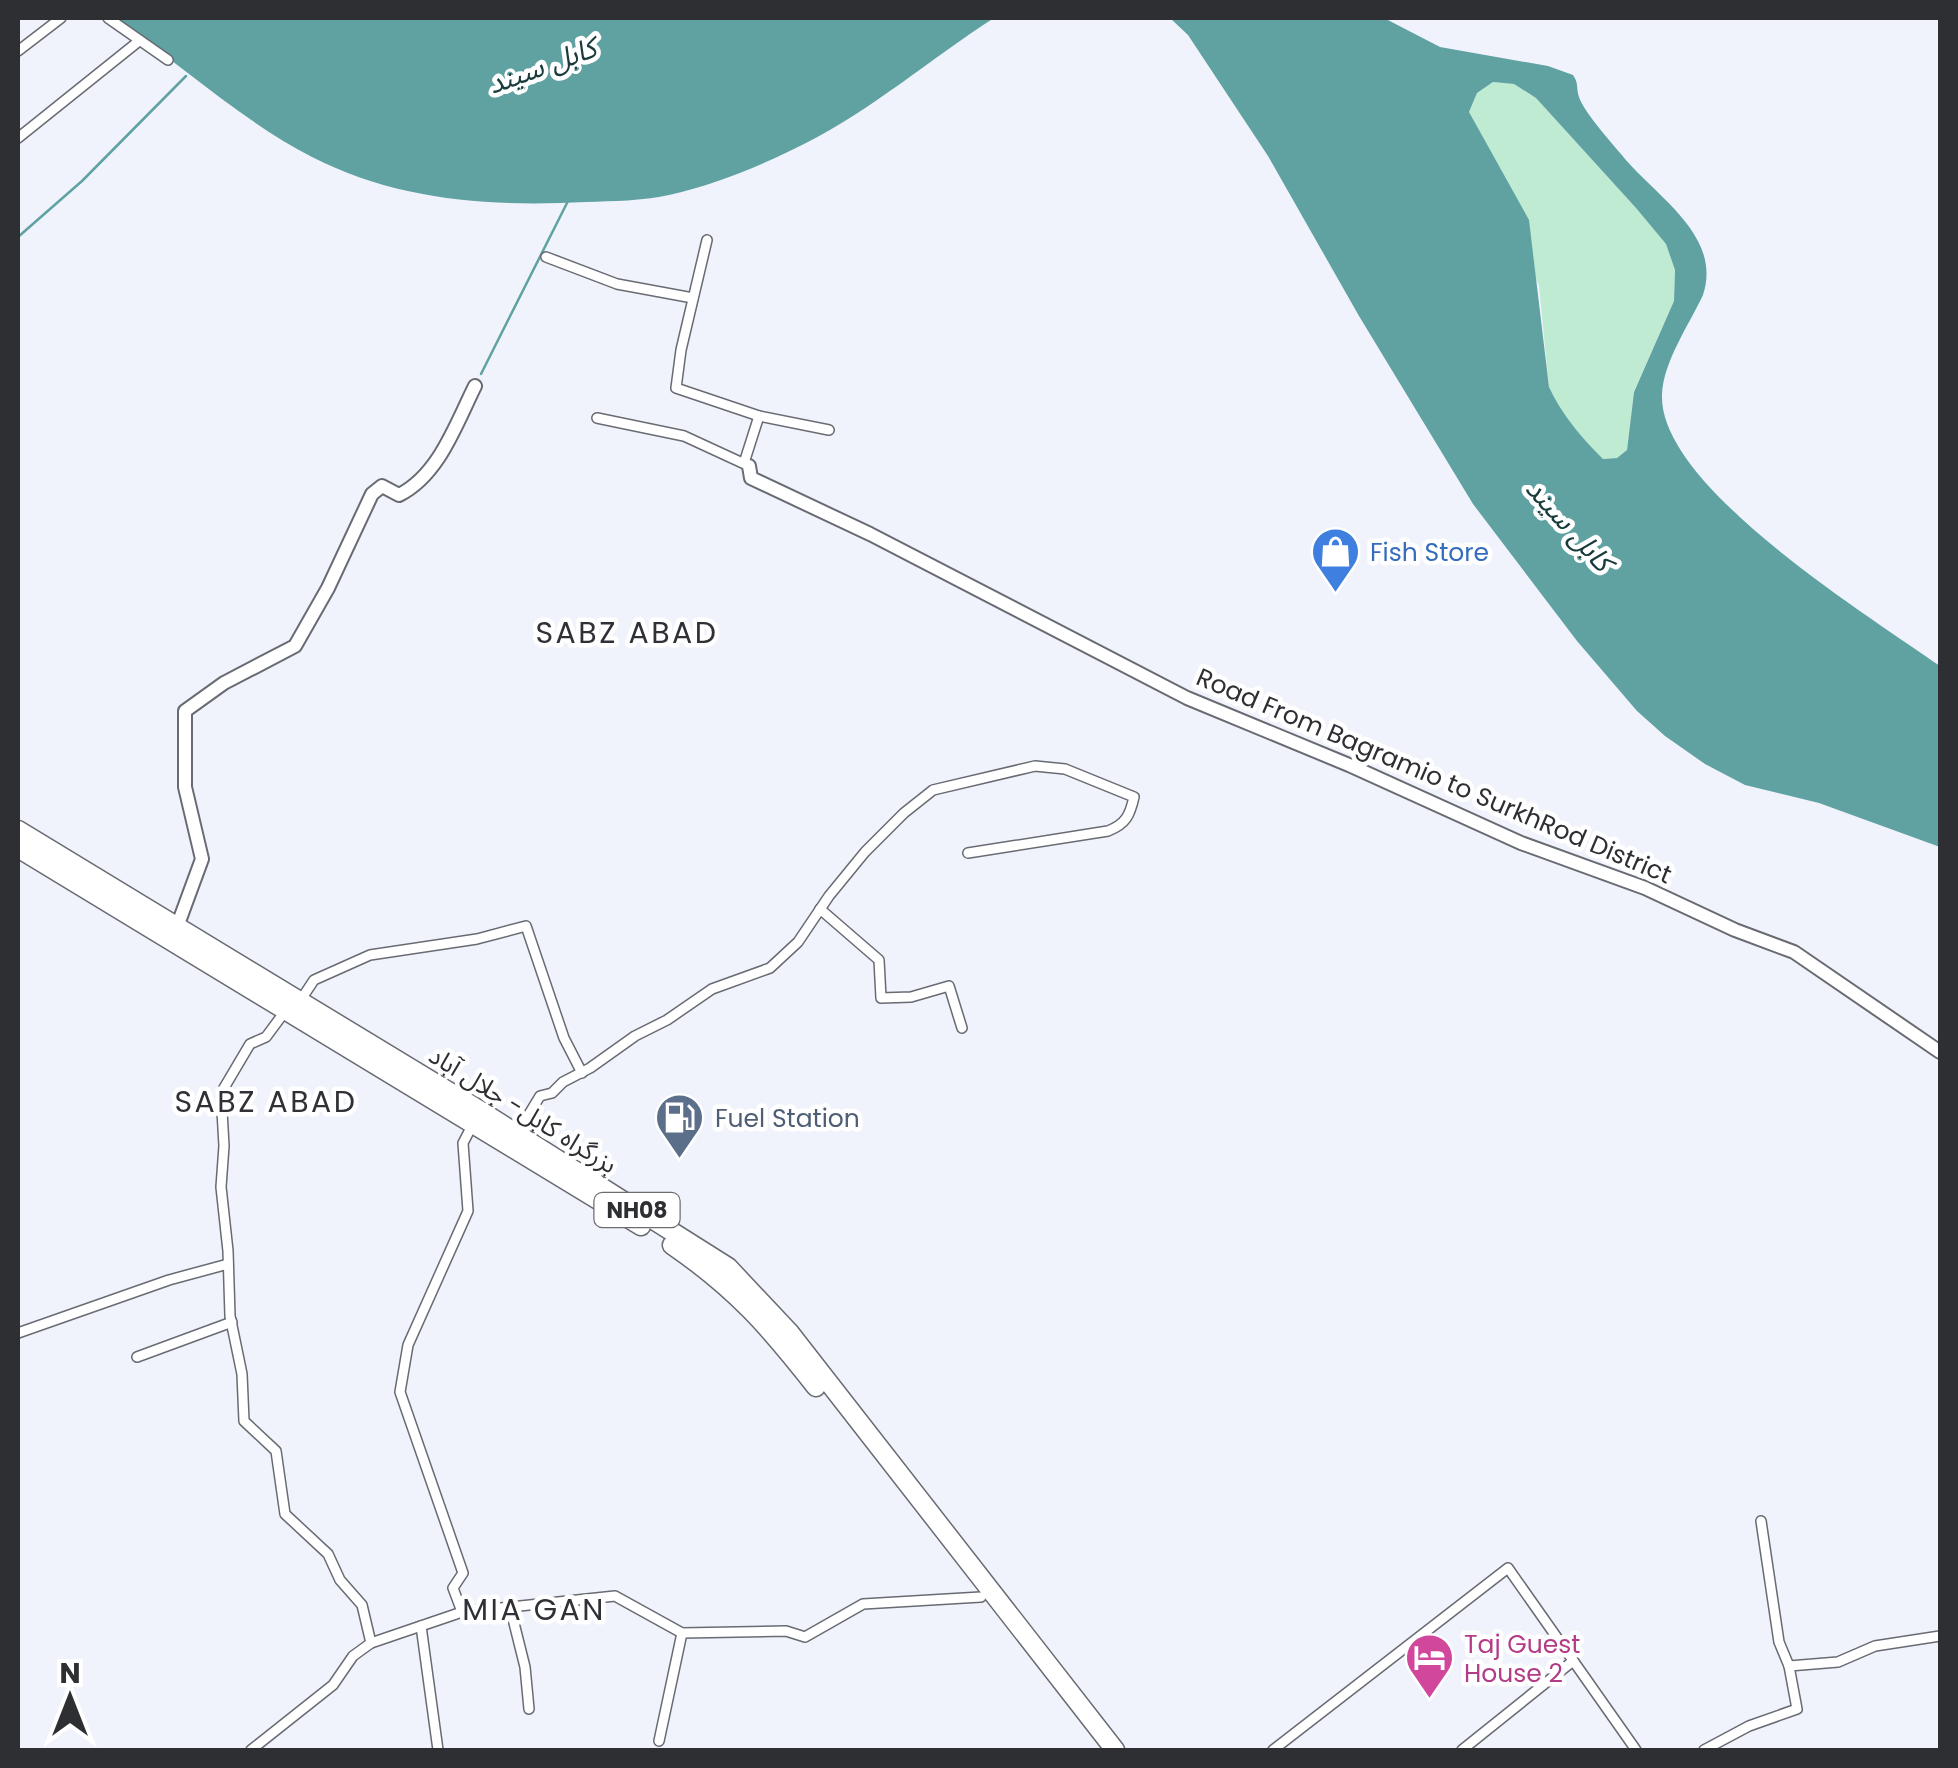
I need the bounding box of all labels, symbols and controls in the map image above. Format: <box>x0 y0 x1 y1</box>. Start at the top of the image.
water label: کابل سيند <box>482 27 607 104</box>
water label: کابل سيند <box>1517 470 1625 584</box>
shop icon: Fish Store <box>1309 526 1361 594</box>
place label: Fish Store <box>1370 535 1489 570</box>
district label: SABZ ABAD <box>536 611 719 654</box>
street label: Road From Bagramio to SurkhRod District <box>1191 660 1677 892</box>
street label: بزرگراه کابل- جلال آباد <box>422 1038 624 1182</box>
district label: SABZ ABAD <box>175 1080 358 1123</box>
fuel station icon: Fuel Station <box>654 1092 706 1160</box>
place label: Fuel Station <box>715 1101 860 1136</box>
road number: NH08 <box>594 1193 680 1227</box>
district label: MIA GAN <box>462 1588 606 1631</box>
place label: Taj Guest House 2 <box>1464 1627 1580 1691</box>
hotel icon: Taj Guest House 2 <box>1403 1632 1455 1700</box>
north arrow <box>20 1648 120 1748</box>
text: N <box>59 1654 81 1693</box>

